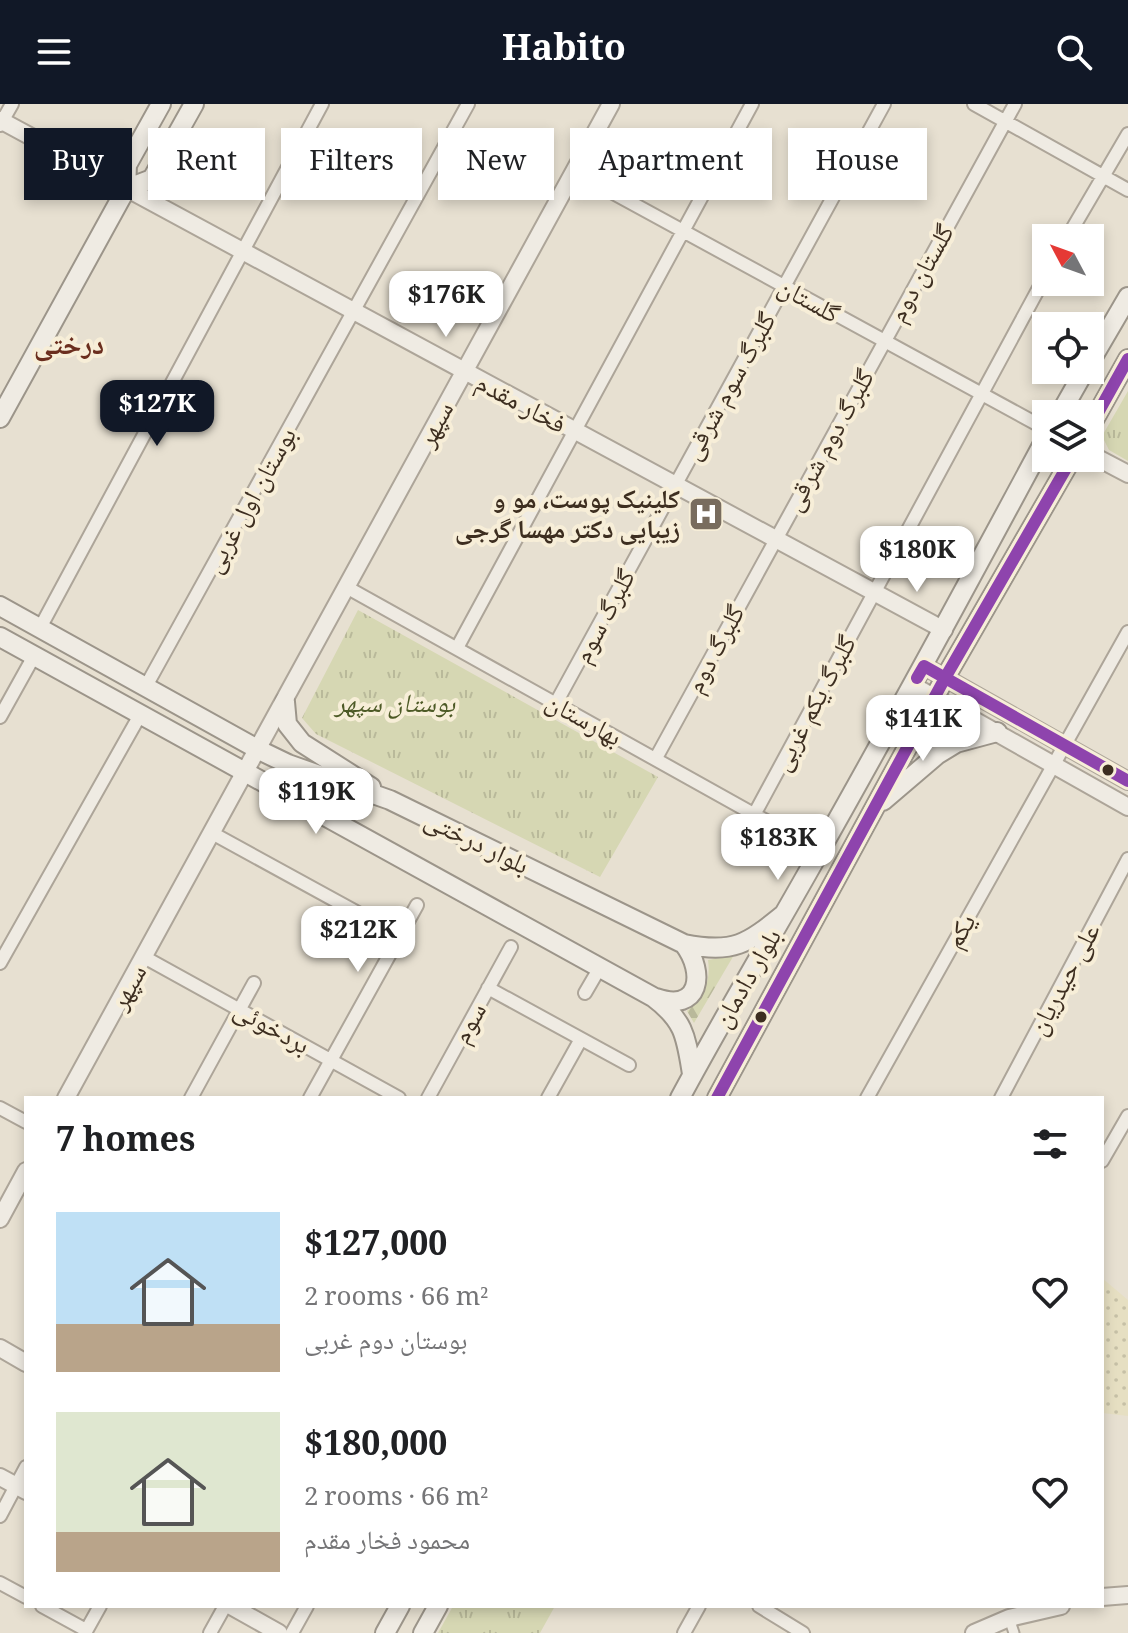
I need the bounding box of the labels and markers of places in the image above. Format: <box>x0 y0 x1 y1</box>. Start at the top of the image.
pin: $176K <box>390 271 502 339</box>
pin: $127K <box>101 380 213 448</box>
place label: کلینیک پوست، مو و زیبایی دکتر مهسا گرجی <box>455 480 680 554</box>
hospital icon: کلینیک پوست، مو و زیبایی دکتر مهسا گرجی <box>687 495 725 533</box>
pin: $180K <box>861 526 973 594</box>
pin: $141K <box>867 695 979 763</box>
unlabelled marker <box>1100 762 1116 778</box>
pin: $119K <box>260 768 372 836</box>
pin: $183K <box>722 814 834 882</box>
pin: $212K <box>302 906 414 974</box>
unlabelled marker <box>753 1009 769 1025</box>

